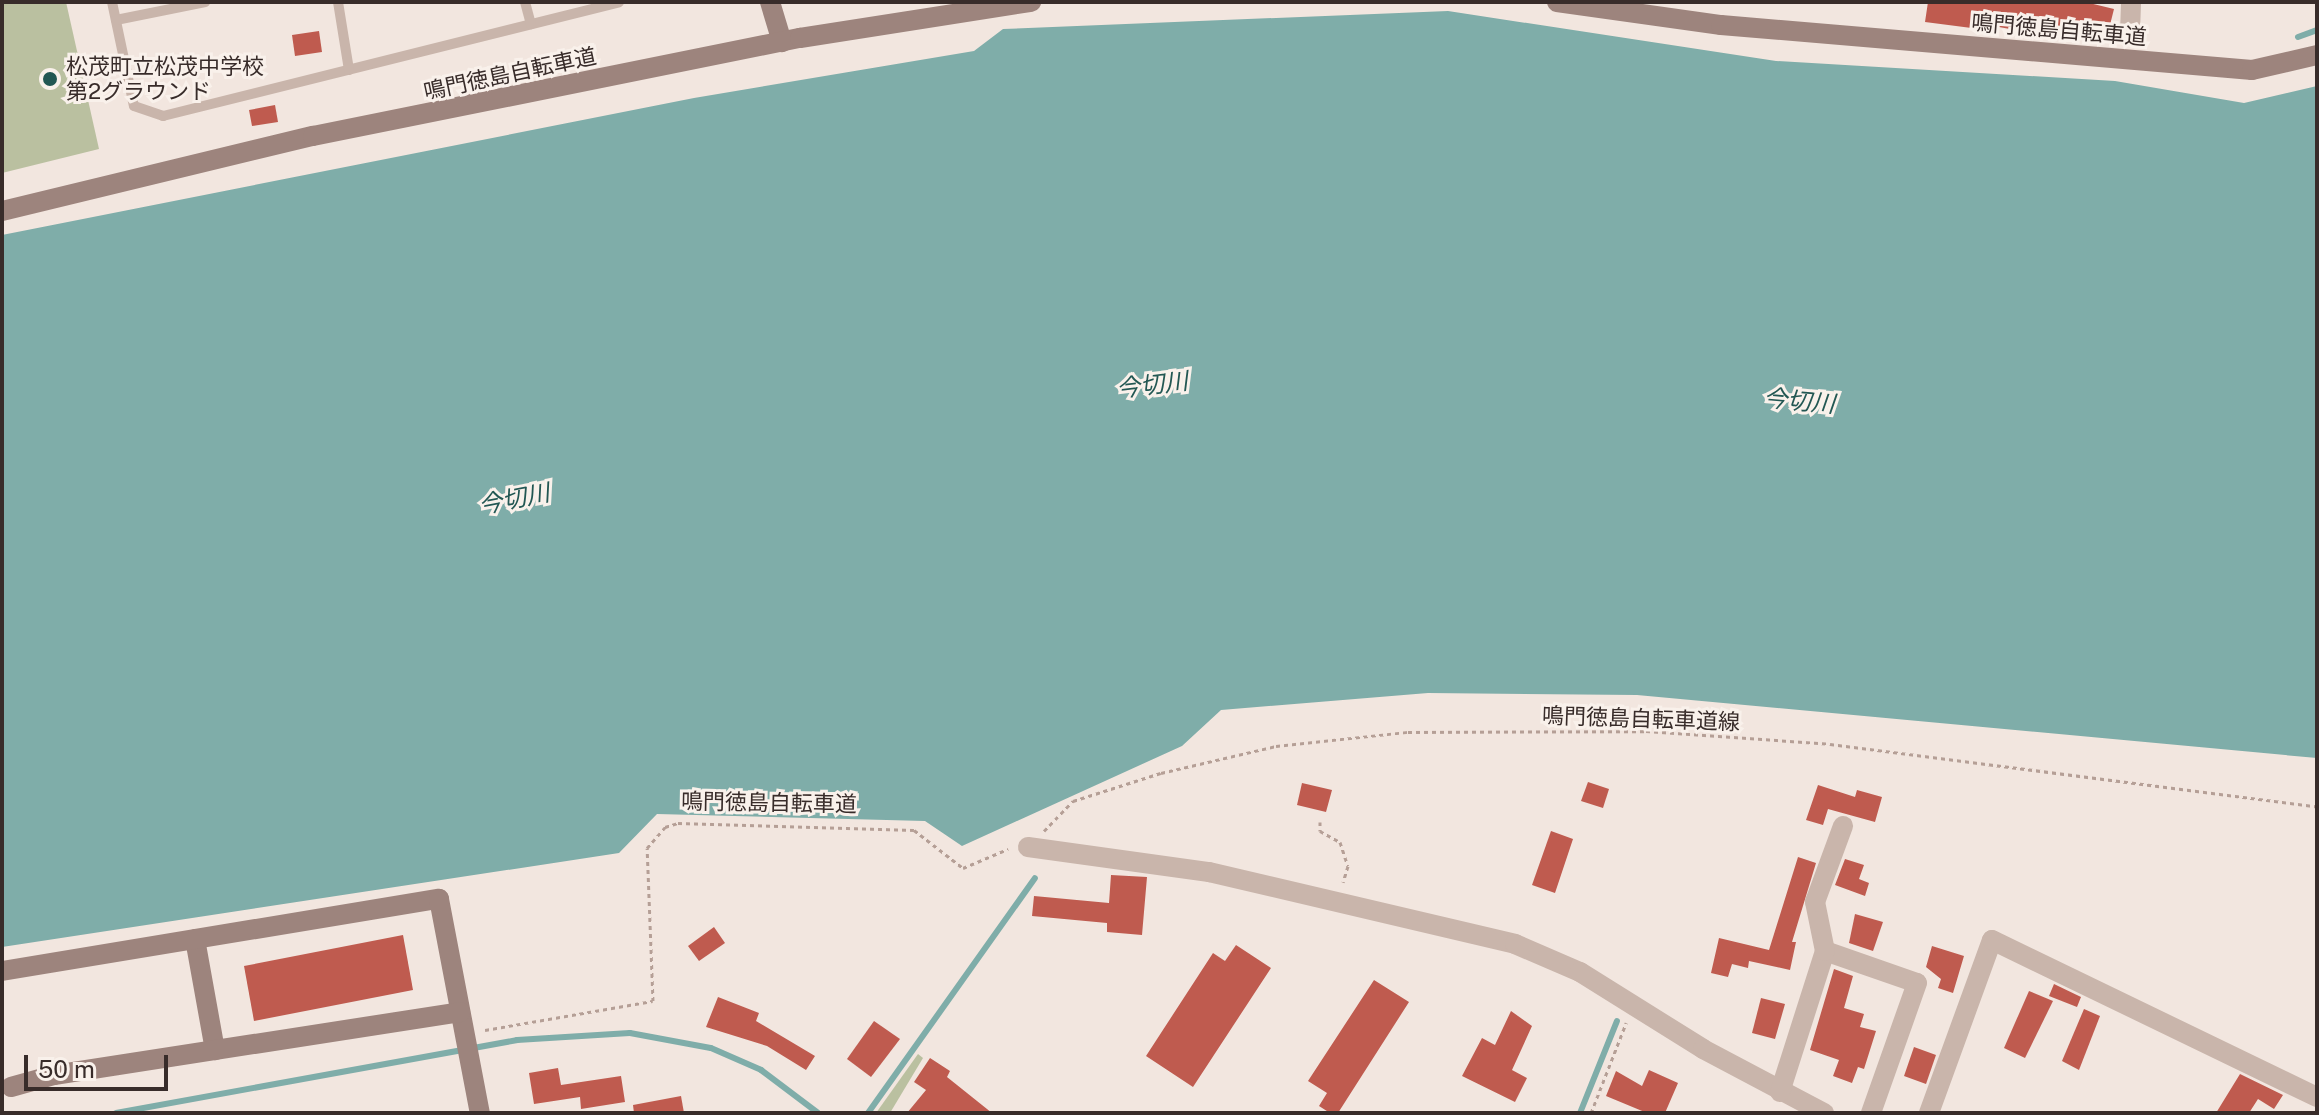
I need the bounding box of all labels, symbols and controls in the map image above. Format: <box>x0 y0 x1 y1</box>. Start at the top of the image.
street label: 鳴門徳島自転車道 <box>1970 9 2148 51</box>
street label: 鳴門徳島自転車道 <box>421 43 599 105</box>
place label: 松茂町立松茂中学校 第2グラウンド <box>66 53 264 104</box>
marker: 松茂町立松茂中学校 第2グラウンド <box>41 70 59 88</box>
water label: 今切川 <box>1115 366 1189 404</box>
water label: 今切川 <box>1762 384 1836 418</box>
water label: 今切川 <box>476 478 552 520</box>
street label: 鳴門徳島自転車道線 <box>1542 702 1740 736</box>
street label: 鳴門徳島自転車道 <box>681 788 857 818</box>
scale bar <box>28 1039 172 1089</box>
text: 50 m <box>38 1055 95 1083</box>

